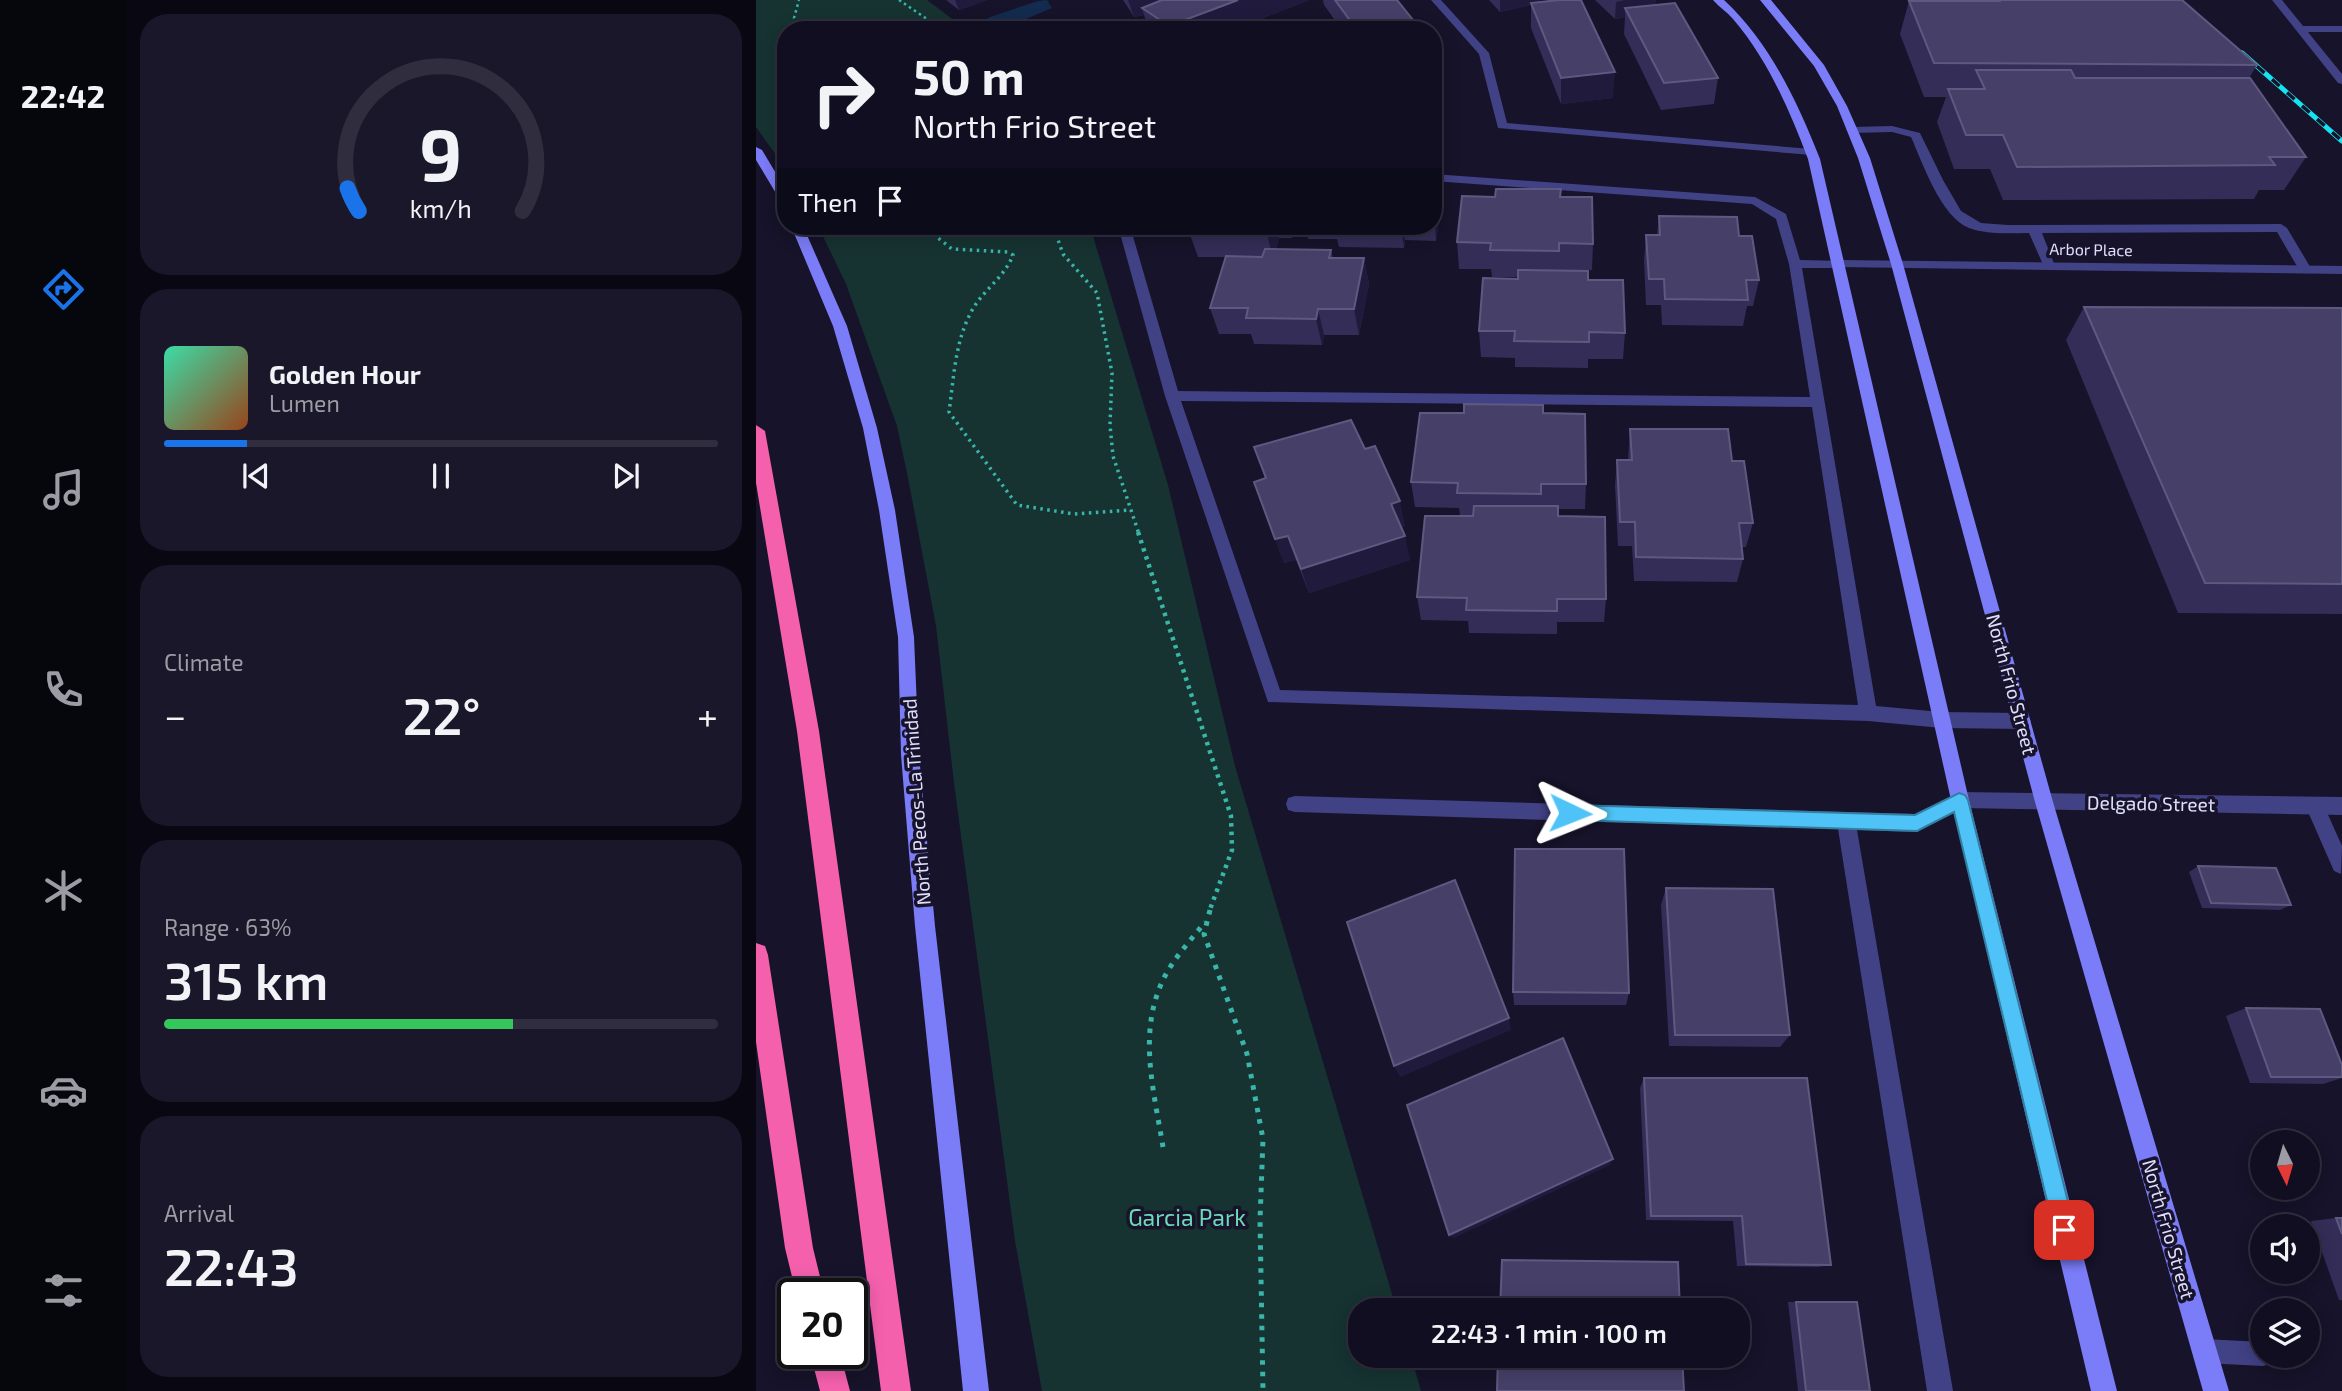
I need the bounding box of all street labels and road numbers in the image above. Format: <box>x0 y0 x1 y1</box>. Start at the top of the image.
street label: Arbor Place <box>2049 239 2133 259</box>
street label: North Frio Street <box>1982 611 2042 757</box>
street label: North Pecos-La Trinidad <box>897 698 935 906</box>
street label: Delgado Street <box>2087 790 2215 816</box>
street label: North Frio Street <box>2138 1156 2200 1302</box>

